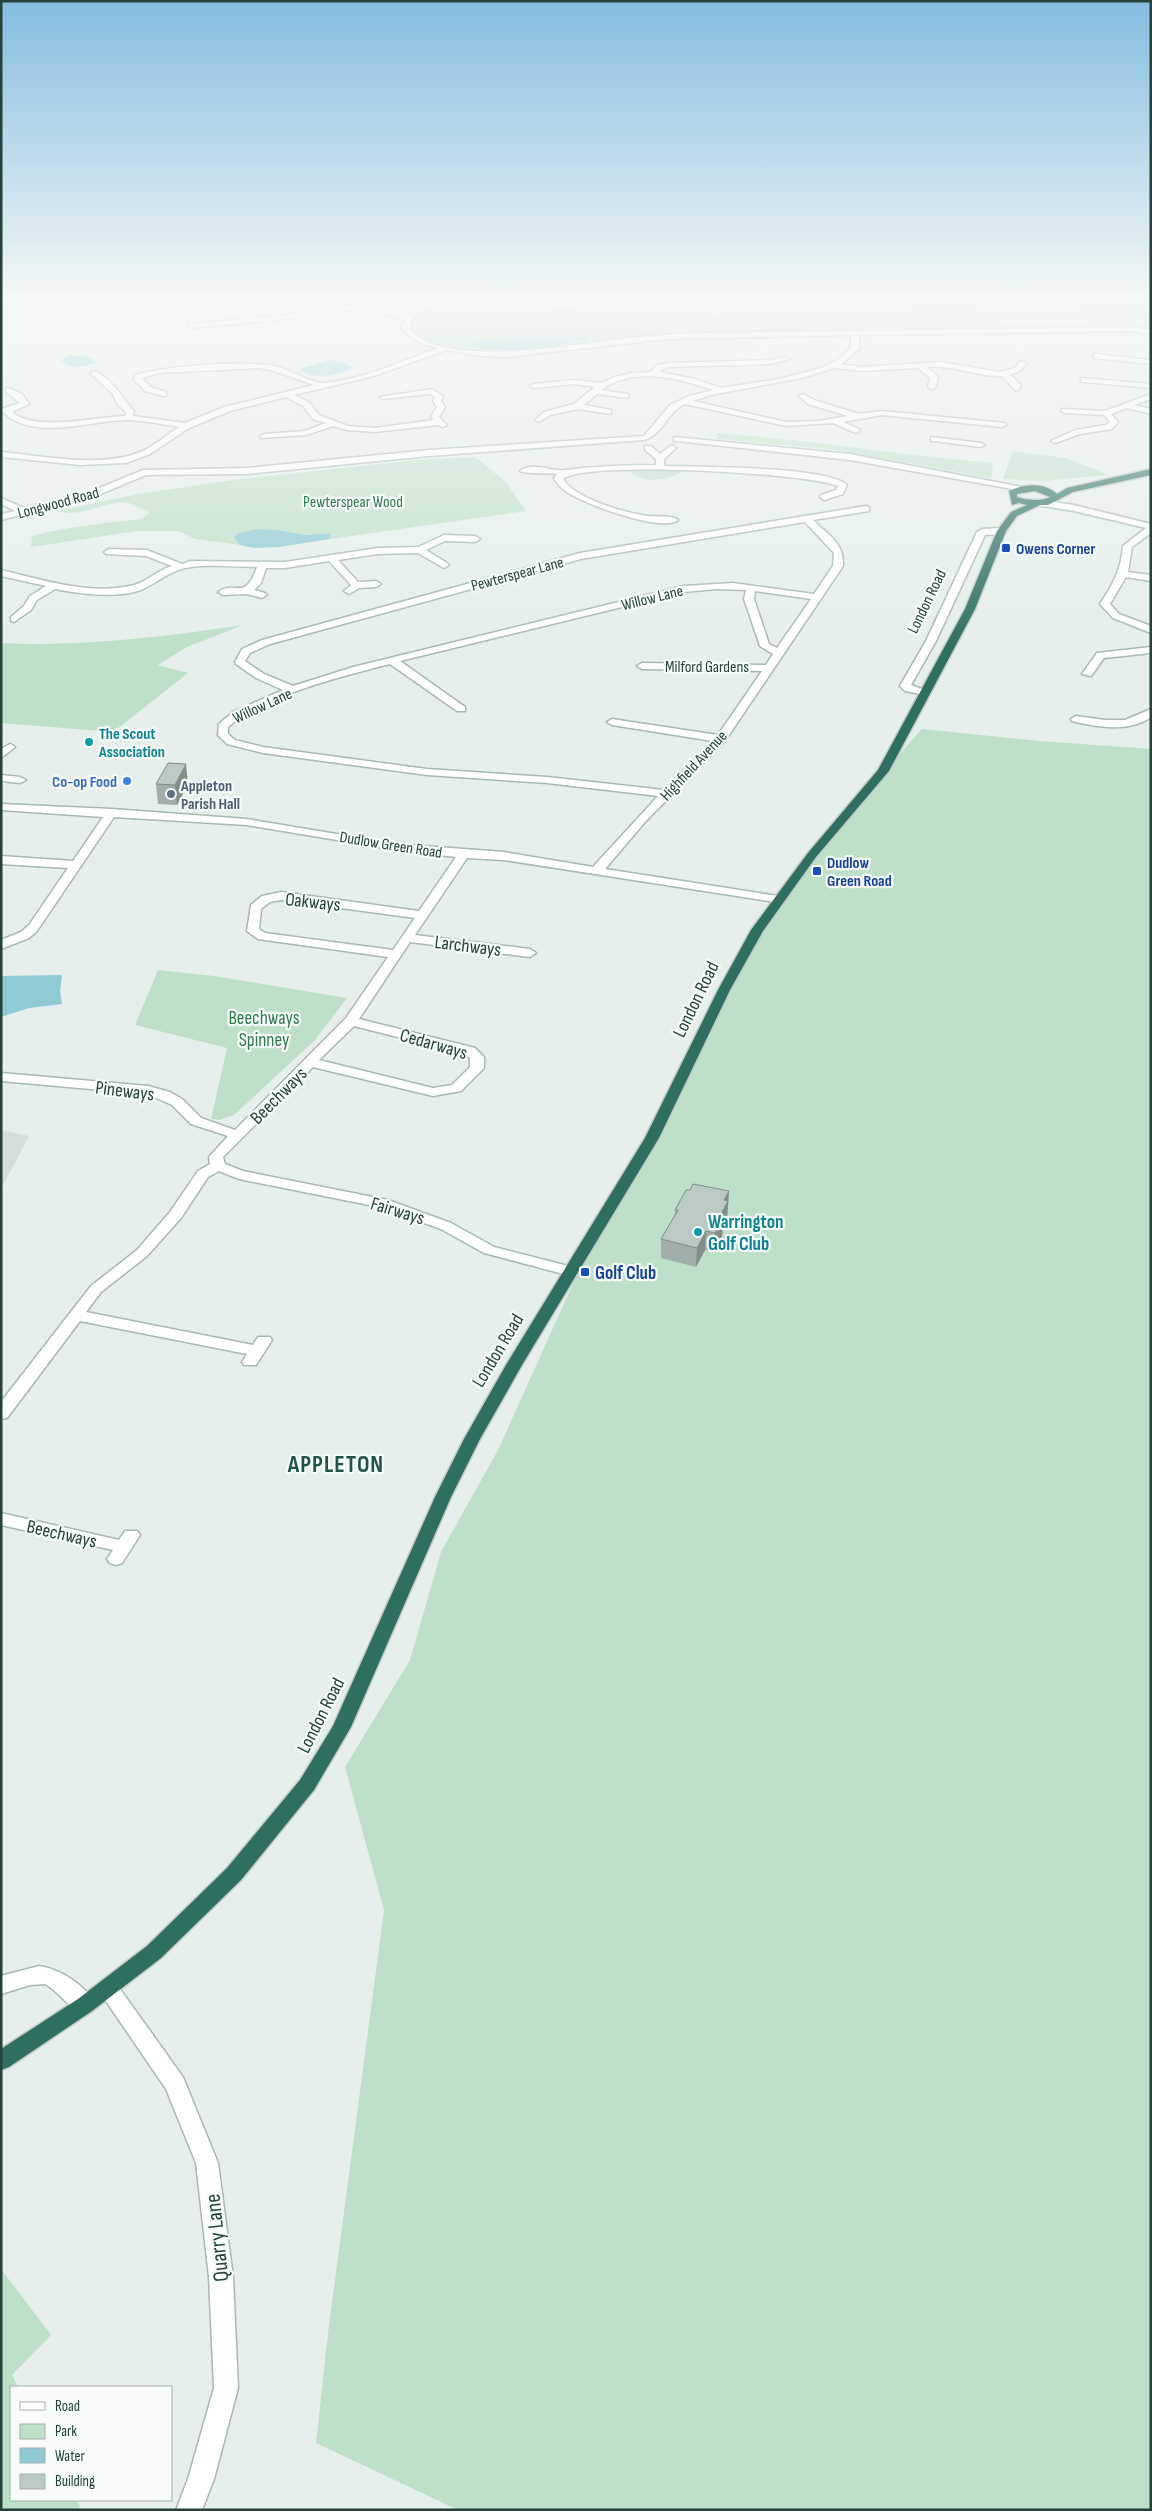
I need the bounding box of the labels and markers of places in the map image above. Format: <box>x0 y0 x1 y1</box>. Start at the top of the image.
place label: Owens Corner <box>1016 540 1095 559</box>
marker: Owens Corner <box>1000 542 1012 554</box>
place label: The Scout Association <box>98 725 165 762</box>
marker: The Scout Association <box>83 736 95 748</box>
place label: Co-op Food <box>52 773 117 792</box>
marker: Co-op Food <box>121 775 133 787</box>
place label: Appleton Parish Hall <box>180 777 240 814</box>
marker: Appleton Parish Hall <box>165 788 177 800</box>
place label: Dudlow Green Road <box>827 854 892 891</box>
marker: Dudlow Green Road <box>811 865 823 877</box>
place label: Warrington Golf Club <box>708 1211 783 1256</box>
marker: Warrington Golf Club <box>692 1226 704 1238</box>
place label: Golf Club <box>595 1262 656 1285</box>
marker: Golf Club <box>579 1266 591 1278</box>

